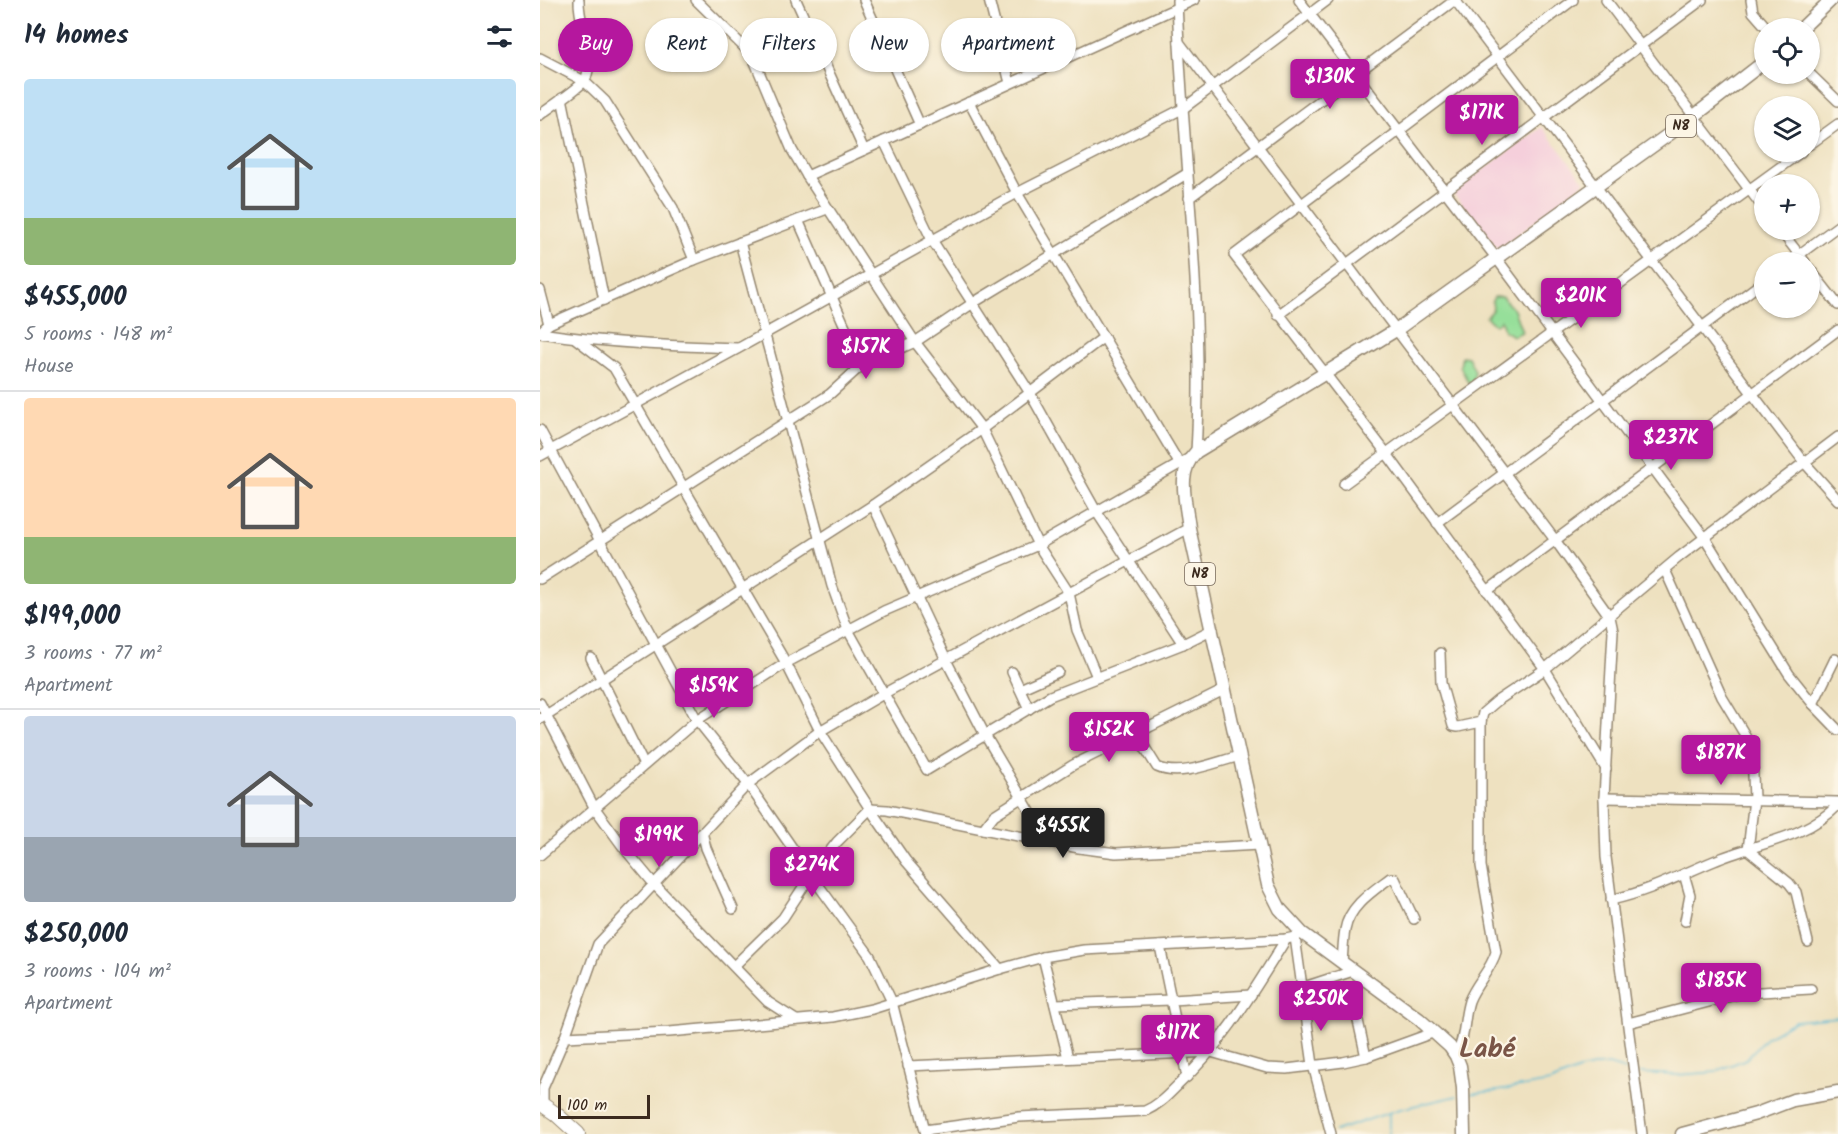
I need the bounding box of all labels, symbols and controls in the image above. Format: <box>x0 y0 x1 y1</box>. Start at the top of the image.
text: 14 homes <box>24 15 129 57</box>
chip: Buy <box>558 18 633 72</box>
chip: Rent <box>645 18 728 72</box>
chip: Filters <box>740 18 837 72</box>
chip: New <box>849 18 929 72</box>
chip: Apartment <box>941 18 1076 72</box>
map controls <box>1754 18 1820 318</box>
button: locate <box>1754 18 1820 84</box>
icon: filters <box>483 20 516 53</box>
pin: $130K <box>1288 59 1372 110</box>
text: $130K <box>1304 62 1356 94</box>
pin: $171K <box>1440 95 1524 146</box>
button: layers <box>1754 96 1820 162</box>
text: $171K <box>1459 98 1505 130</box>
road number: N8 <box>1666 115 1696 137</box>
icon: home <box>216 118 324 226</box>
button: + <box>1754 174 1820 240</box>
button: − <box>1754 252 1820 318</box>
text: $455,000 <box>24 277 127 319</box>
pin: $201K <box>1539 278 1623 329</box>
text: $201K <box>1555 281 1607 313</box>
text: 5 rooms · 148 m² <box>24 319 172 351</box>
pin: $157K <box>824 329 908 380</box>
text: $157K <box>841 332 891 364</box>
text: House <box>24 351 74 383</box>
pin: $237K <box>1629 420 1713 471</box>
text: $237K <box>1643 423 1699 455</box>
icon: home <box>216 437 324 545</box>
road number: N8 <box>1185 563 1215 585</box>
text: $199,000 <box>24 596 120 638</box>
text: 3 rooms · 77 m² <box>24 638 162 670</box>
pin: $159K <box>672 668 756 719</box>
text: Apartment <box>24 670 113 702</box>
text: $159K <box>689 671 739 703</box>
pin: $152K <box>1067 712 1151 763</box>
text: $152K <box>1083 715 1135 747</box>
pin: $187K <box>1679 735 1763 786</box>
text: $187K <box>1695 738 1747 770</box>
icon: home <box>216 755 324 863</box>
pin: $455K <box>1021 808 1105 859</box>
text: $455K <box>1035 811 1091 843</box>
pin: $199K <box>617 817 701 868</box>
text: $199K <box>634 820 684 852</box>
pin: $274K <box>770 847 854 898</box>
text: $274K <box>784 850 840 882</box>
text: $250,000 <box>24 914 128 956</box>
text: 3 rooms · 104 m² <box>24 956 171 988</box>
pin: $185K <box>1679 963 1763 1014</box>
text: $185K <box>1695 966 1747 998</box>
pin: $250K <box>1279 981 1363 1032</box>
text: $250K <box>1293 984 1349 1016</box>
text: Apartment <box>24 988 113 1020</box>
pin: $117K <box>1136 1015 1220 1066</box>
text: $117K <box>1155 1018 1201 1050</box>
district label: Labé <box>1459 1028 1517 1071</box>
scale bar <box>558 1092 650 1120</box>
text: 100 m <box>567 1093 607 1118</box>

